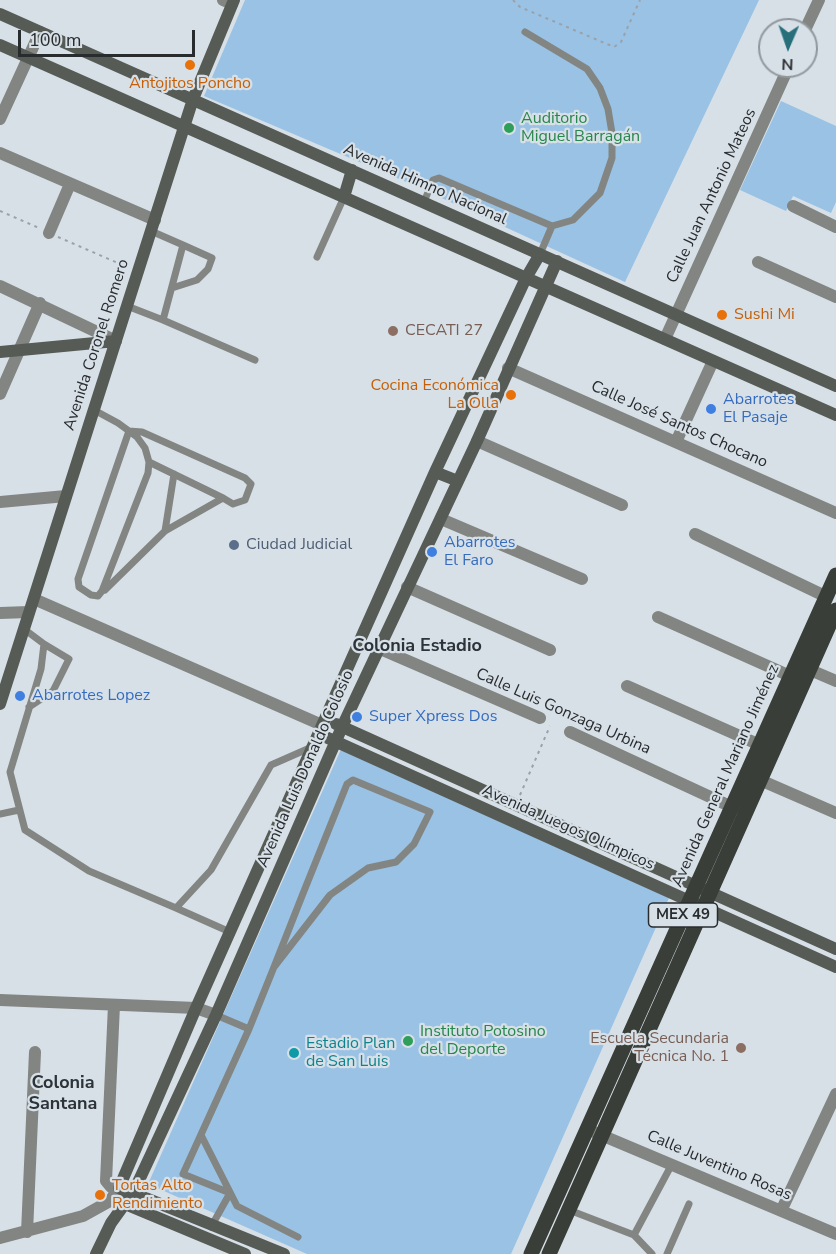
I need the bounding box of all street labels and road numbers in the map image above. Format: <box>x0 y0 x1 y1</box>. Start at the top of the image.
street label: Calle Juan Antonio Mateos <box>663 106 761 286</box>
street label: Avenida Himno Nacional <box>340 140 510 230</box>
street label: Avenida Coronel Romero <box>60 257 134 433</box>
street label: Calle José Santos Chocano <box>588 377 770 473</box>
street label: Avenida General Mariano Jiménez <box>668 662 784 890</box>
street label: Calle Luis Gonzaga Urbina <box>473 665 653 759</box>
street label: Avenida Luis Donaldo Colosio <box>254 667 358 871</box>
street label: Avenida Juegos Olímpicos <box>479 781 657 875</box>
road number: MEX 49 <box>648 903 718 927</box>
street label: Calle Juventino Rosas <box>644 1127 794 1205</box>

